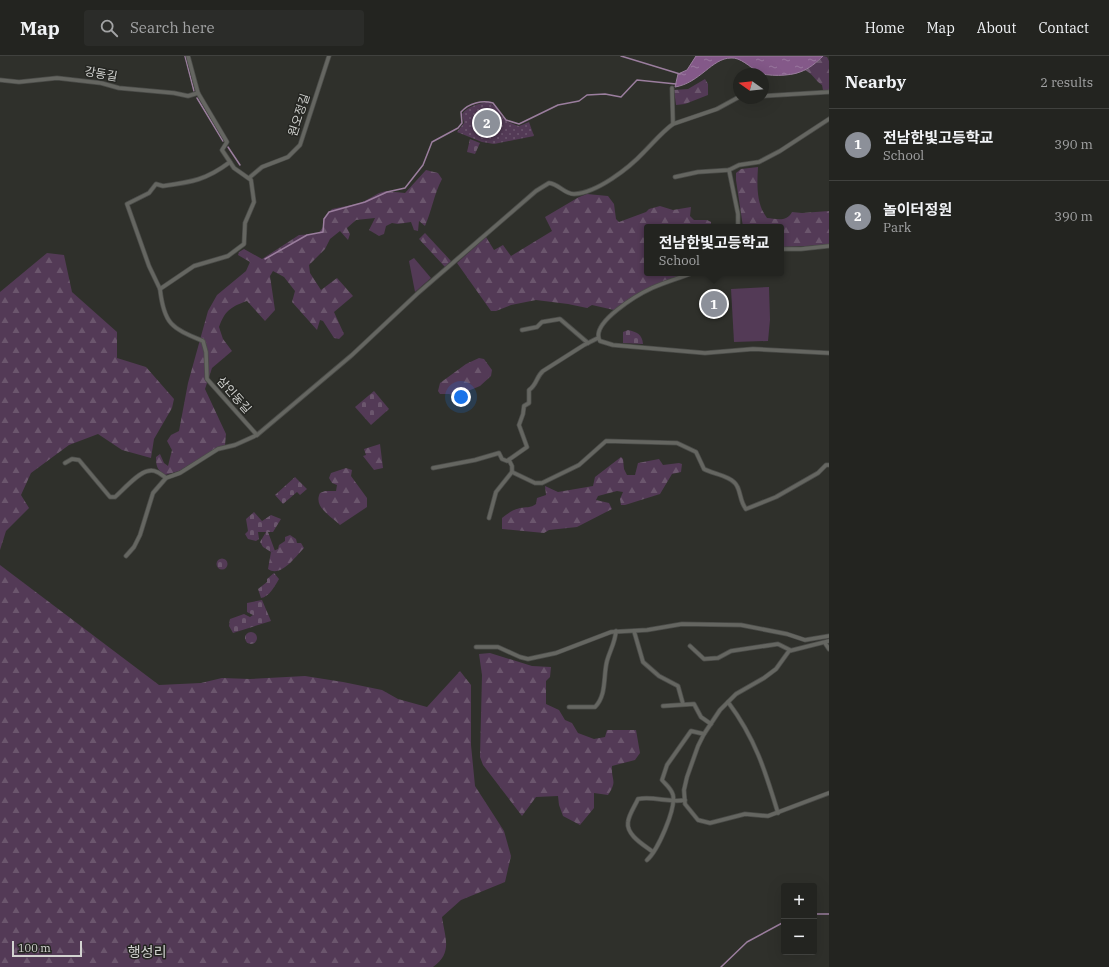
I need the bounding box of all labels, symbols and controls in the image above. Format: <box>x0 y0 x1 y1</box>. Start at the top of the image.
search box <box>84 10 364 46</box>
text: Map <box>20 16 60 40</box>
icon: search <box>98 17 120 39</box>
text: Search here <box>130 18 214 37</box>
text: Home <box>865 19 904 37</box>
text: Map <box>926 19 955 37</box>
text: About <box>977 19 1016 37</box>
text: Contact <box>1038 19 1089 37</box>
street label: 강동길 <box>83 63 119 84</box>
north arrow <box>733 68 769 104</box>
text: Nearby <box>845 71 906 93</box>
text: 2 results <box>1040 74 1093 91</box>
street label: 원오정길 <box>285 92 312 138</box>
pin: 2 <box>474 108 500 138</box>
text: 전남한빛고등학교 <box>883 128 993 147</box>
text: 1 <box>854 136 862 153</box>
text: 390 m <box>1054 136 1093 153</box>
text: School <box>883 147 924 164</box>
text: 놀이터정원 <box>883 200 952 219</box>
text: 2 <box>854 208 862 225</box>
text: 390 m <box>1054 208 1093 225</box>
text: Park <box>883 219 911 236</box>
popup <box>644 224 784 276</box>
text: 전남한빛고등학교 <box>659 233 769 252</box>
text: School <box>659 252 700 269</box>
pin: 1 <box>701 289 727 319</box>
street label: 삼인동길 <box>214 373 255 416</box>
your location <box>451 387 471 407</box>
map controls <box>781 883 817 955</box>
button: + <box>781 883 817 919</box>
button: − <box>781 919 817 955</box>
scale bar <box>12 939 82 958</box>
text: 100 m <box>18 941 51 955</box>
district label: 행성리 <box>128 943 166 961</box>

